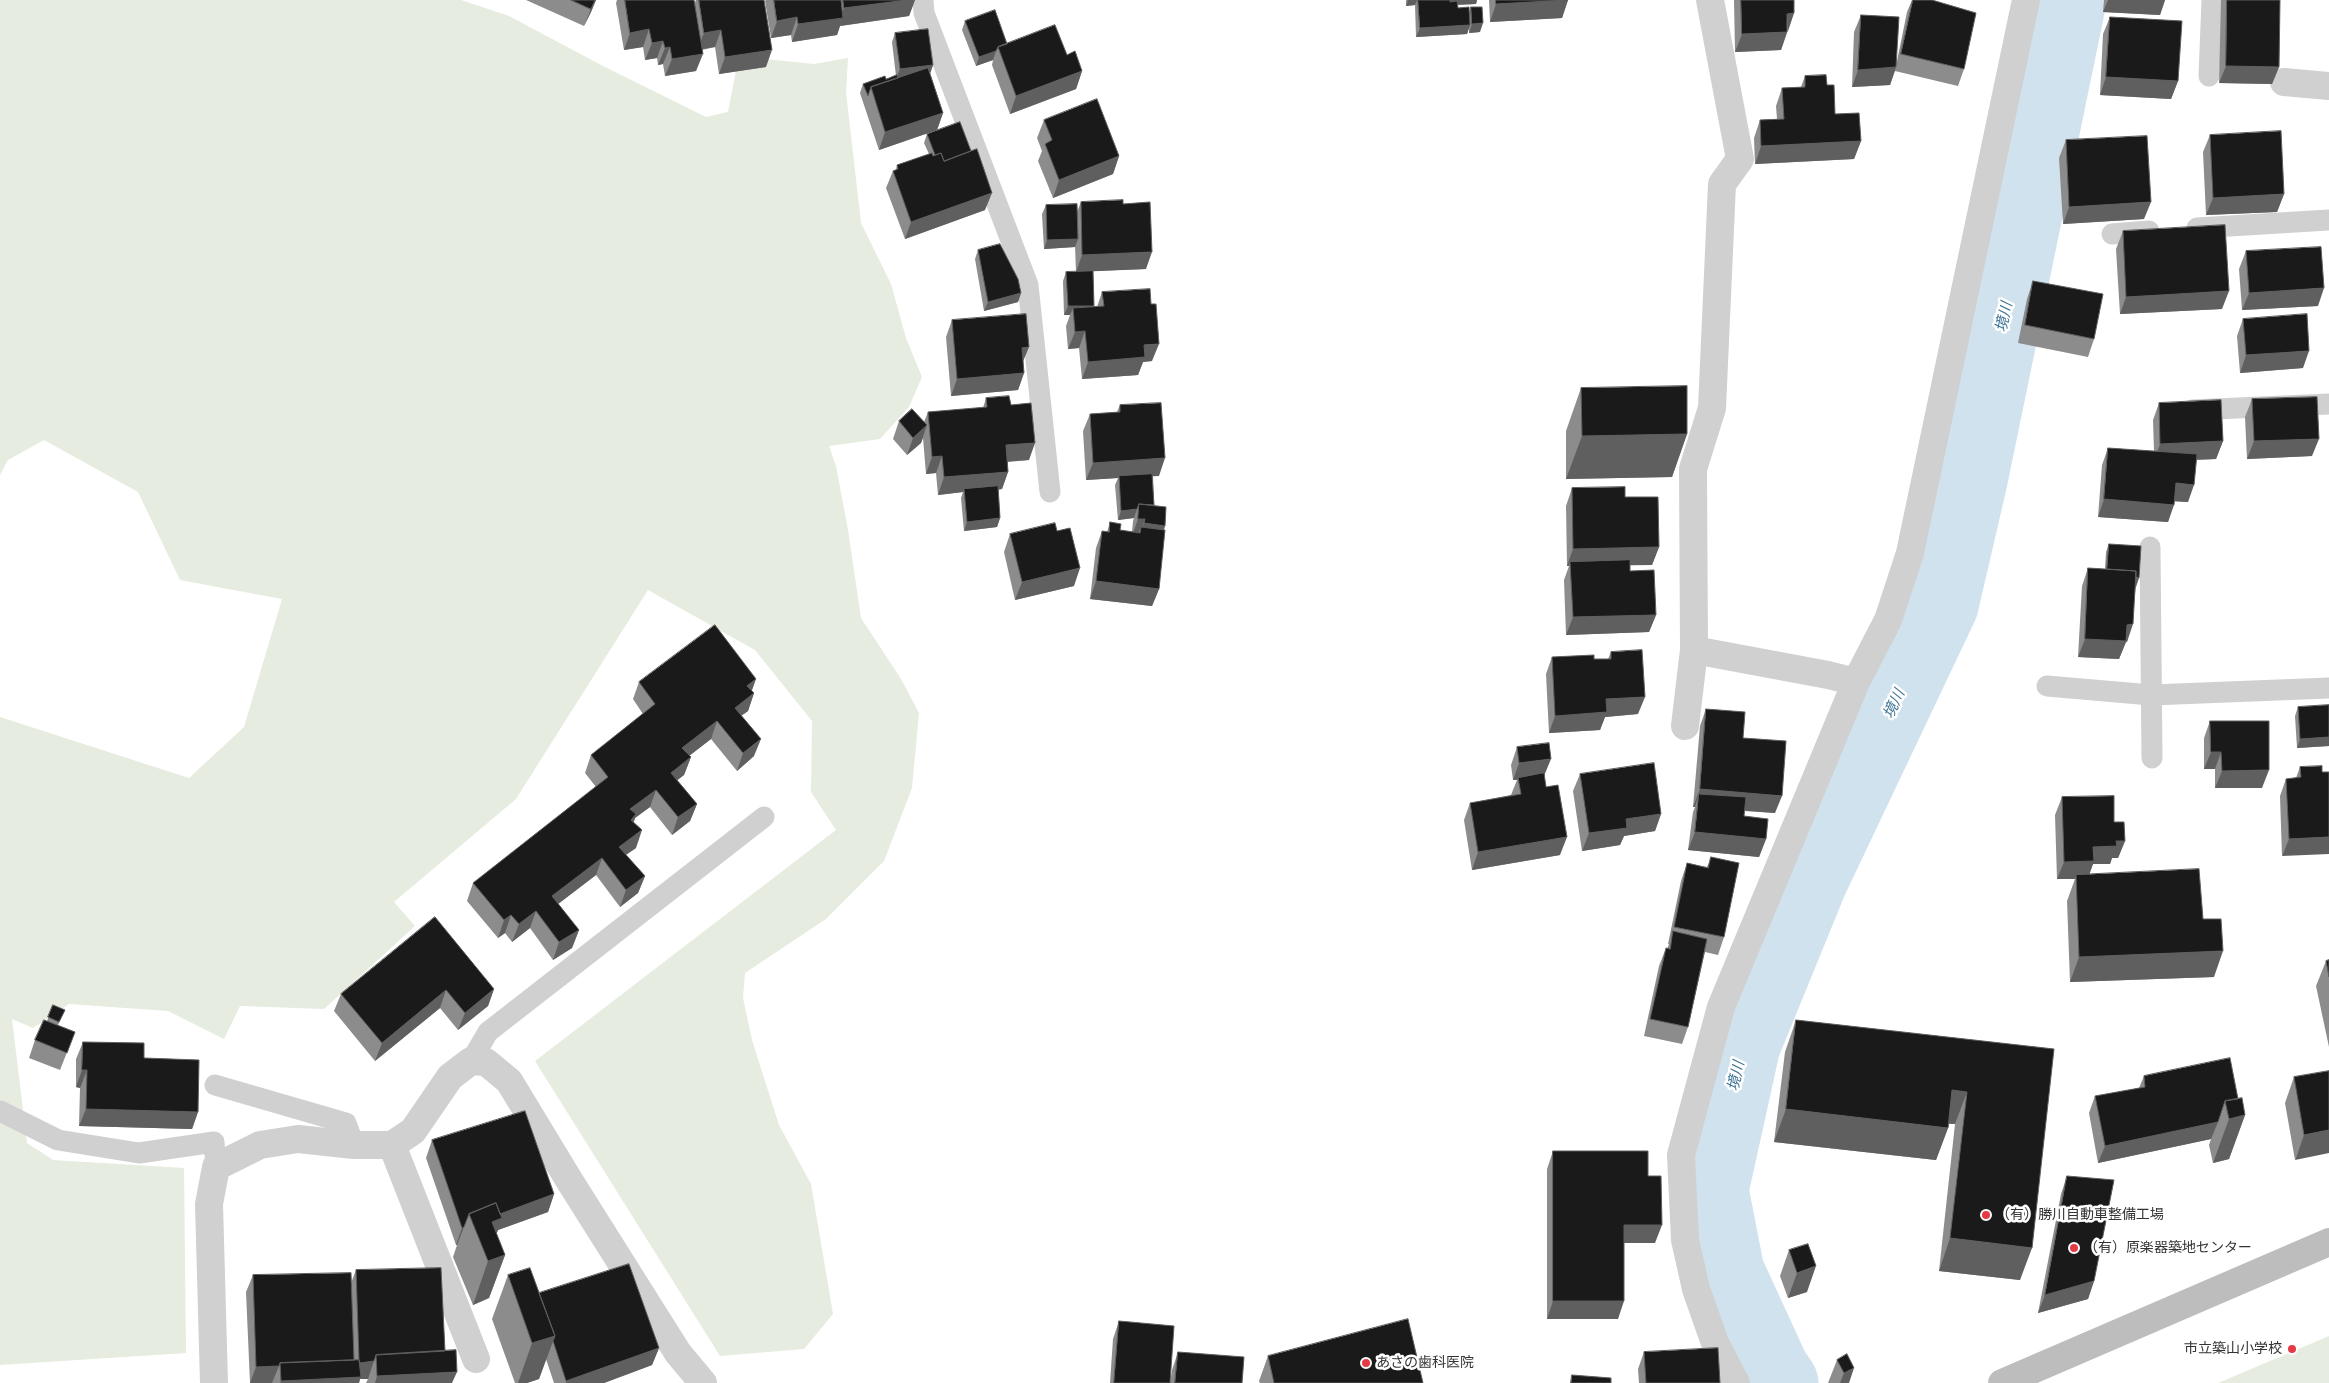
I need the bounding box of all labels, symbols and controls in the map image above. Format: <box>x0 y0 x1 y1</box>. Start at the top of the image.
water label: 境川 <box>1992 300 2016 334</box>
water label: 境川 <box>1880 687 1908 721</box>
water label: 境川 <box>1724 1059 1748 1093</box>
place label: （有）勝川自動車整備工場 <box>1996 1207 2164 1223</box>
marker: （有）勝川自動車整備工場 <box>1980 1209 1992 1221</box>
place label: （有）原楽器築地センター <box>2084 1240 2252 1256</box>
marker: （有）原楽器築地センター <box>2068 1242 2080 1254</box>
place label: 市立築山小学校 <box>2184 1341 2282 1357</box>
marker: 市立築山小学校 <box>2286 1343 2298 1355</box>
place label: あさの歯科医院 <box>1376 1355 1474 1371</box>
marker: あさの歯科医院 <box>1360 1357 1372 1369</box>

